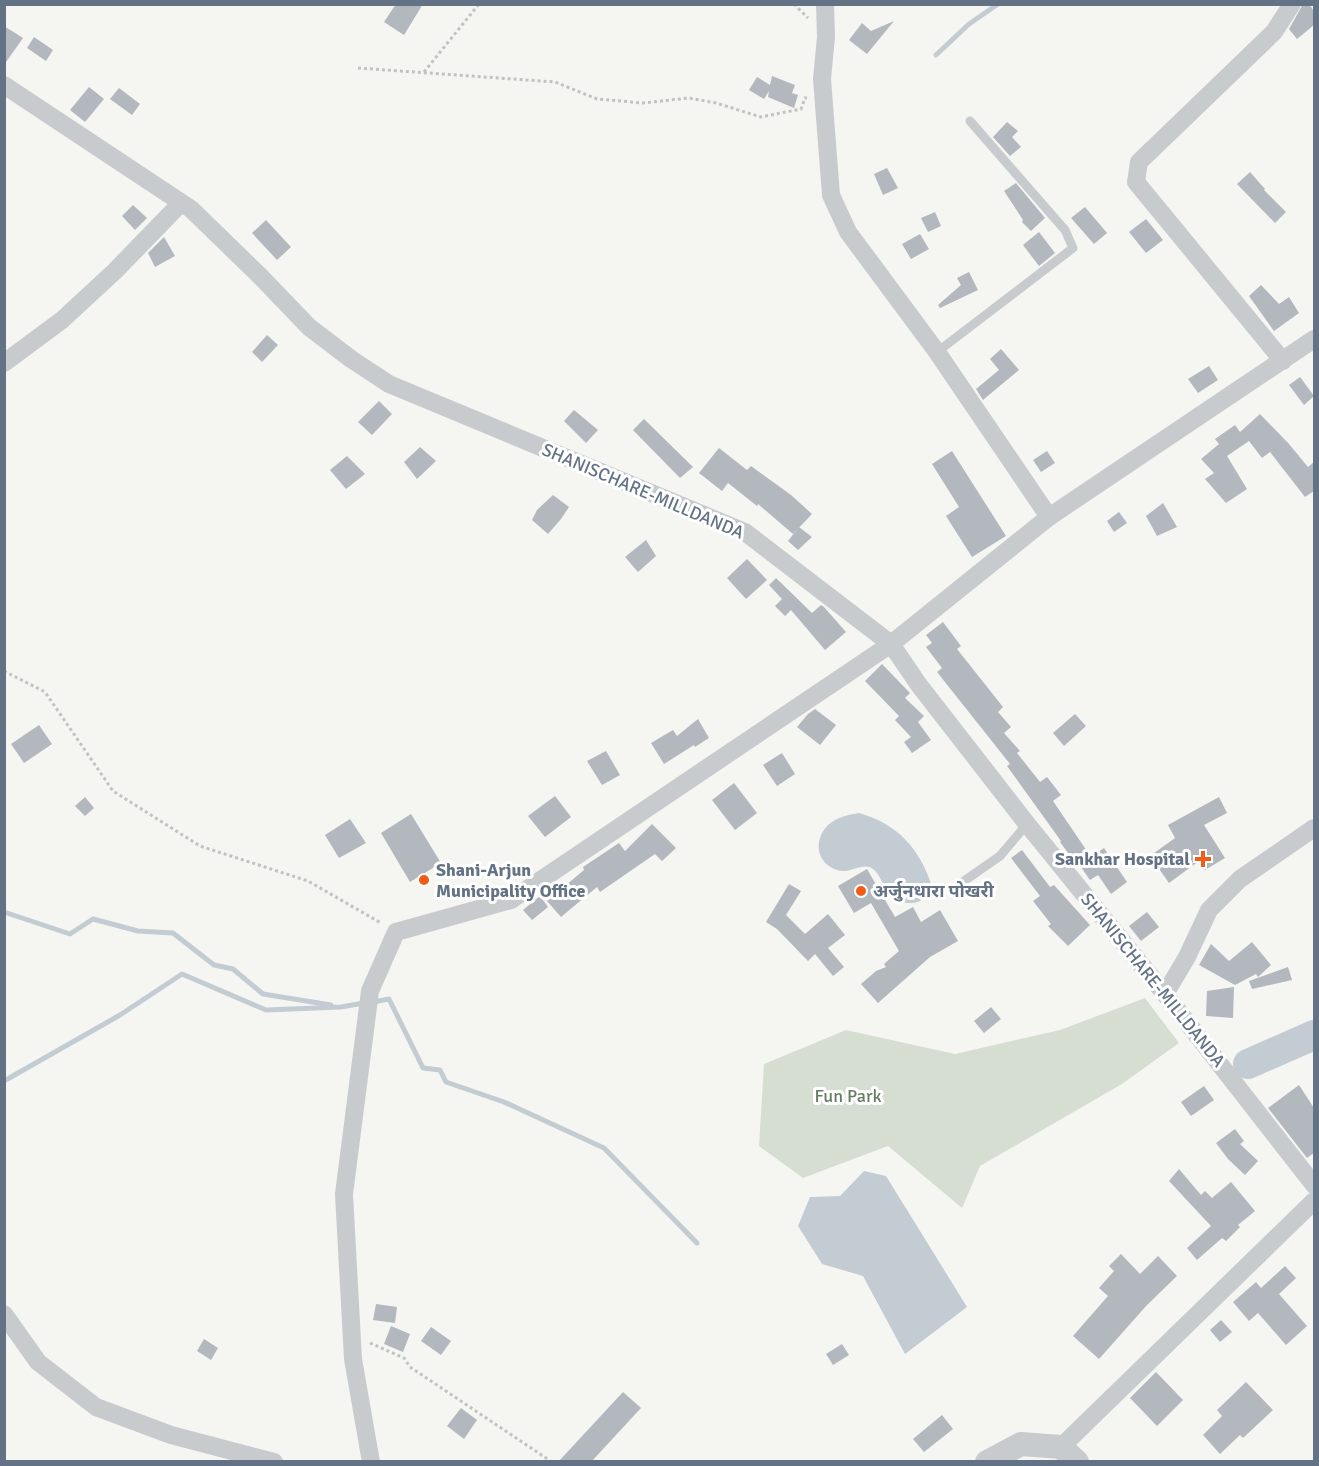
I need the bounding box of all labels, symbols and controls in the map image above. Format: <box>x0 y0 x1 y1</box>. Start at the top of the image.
street label: SHANISCHARE-MILLDANDA <box>539 438 747 544</box>
place label: Sankhar Hospital <box>1055 848 1190 870</box>
marker: Sankhar Hospital <box>1194 850 1212 868</box>
place label: Shani-Arjun Municipality Office <box>436 859 586 902</box>
marker: Shani-Arjun Municipality Office <box>417 873 431 887</box>
place label: अर्जुनधारा पोखरी <box>873 880 995 902</box>
marker: अर्जुनधारा पोखरी <box>854 884 868 898</box>
street label: SHANISCHARE-MILLDANDA <box>1076 889 1230 1071</box>
park label: Fun Park <box>814 1085 882 1107</box>

